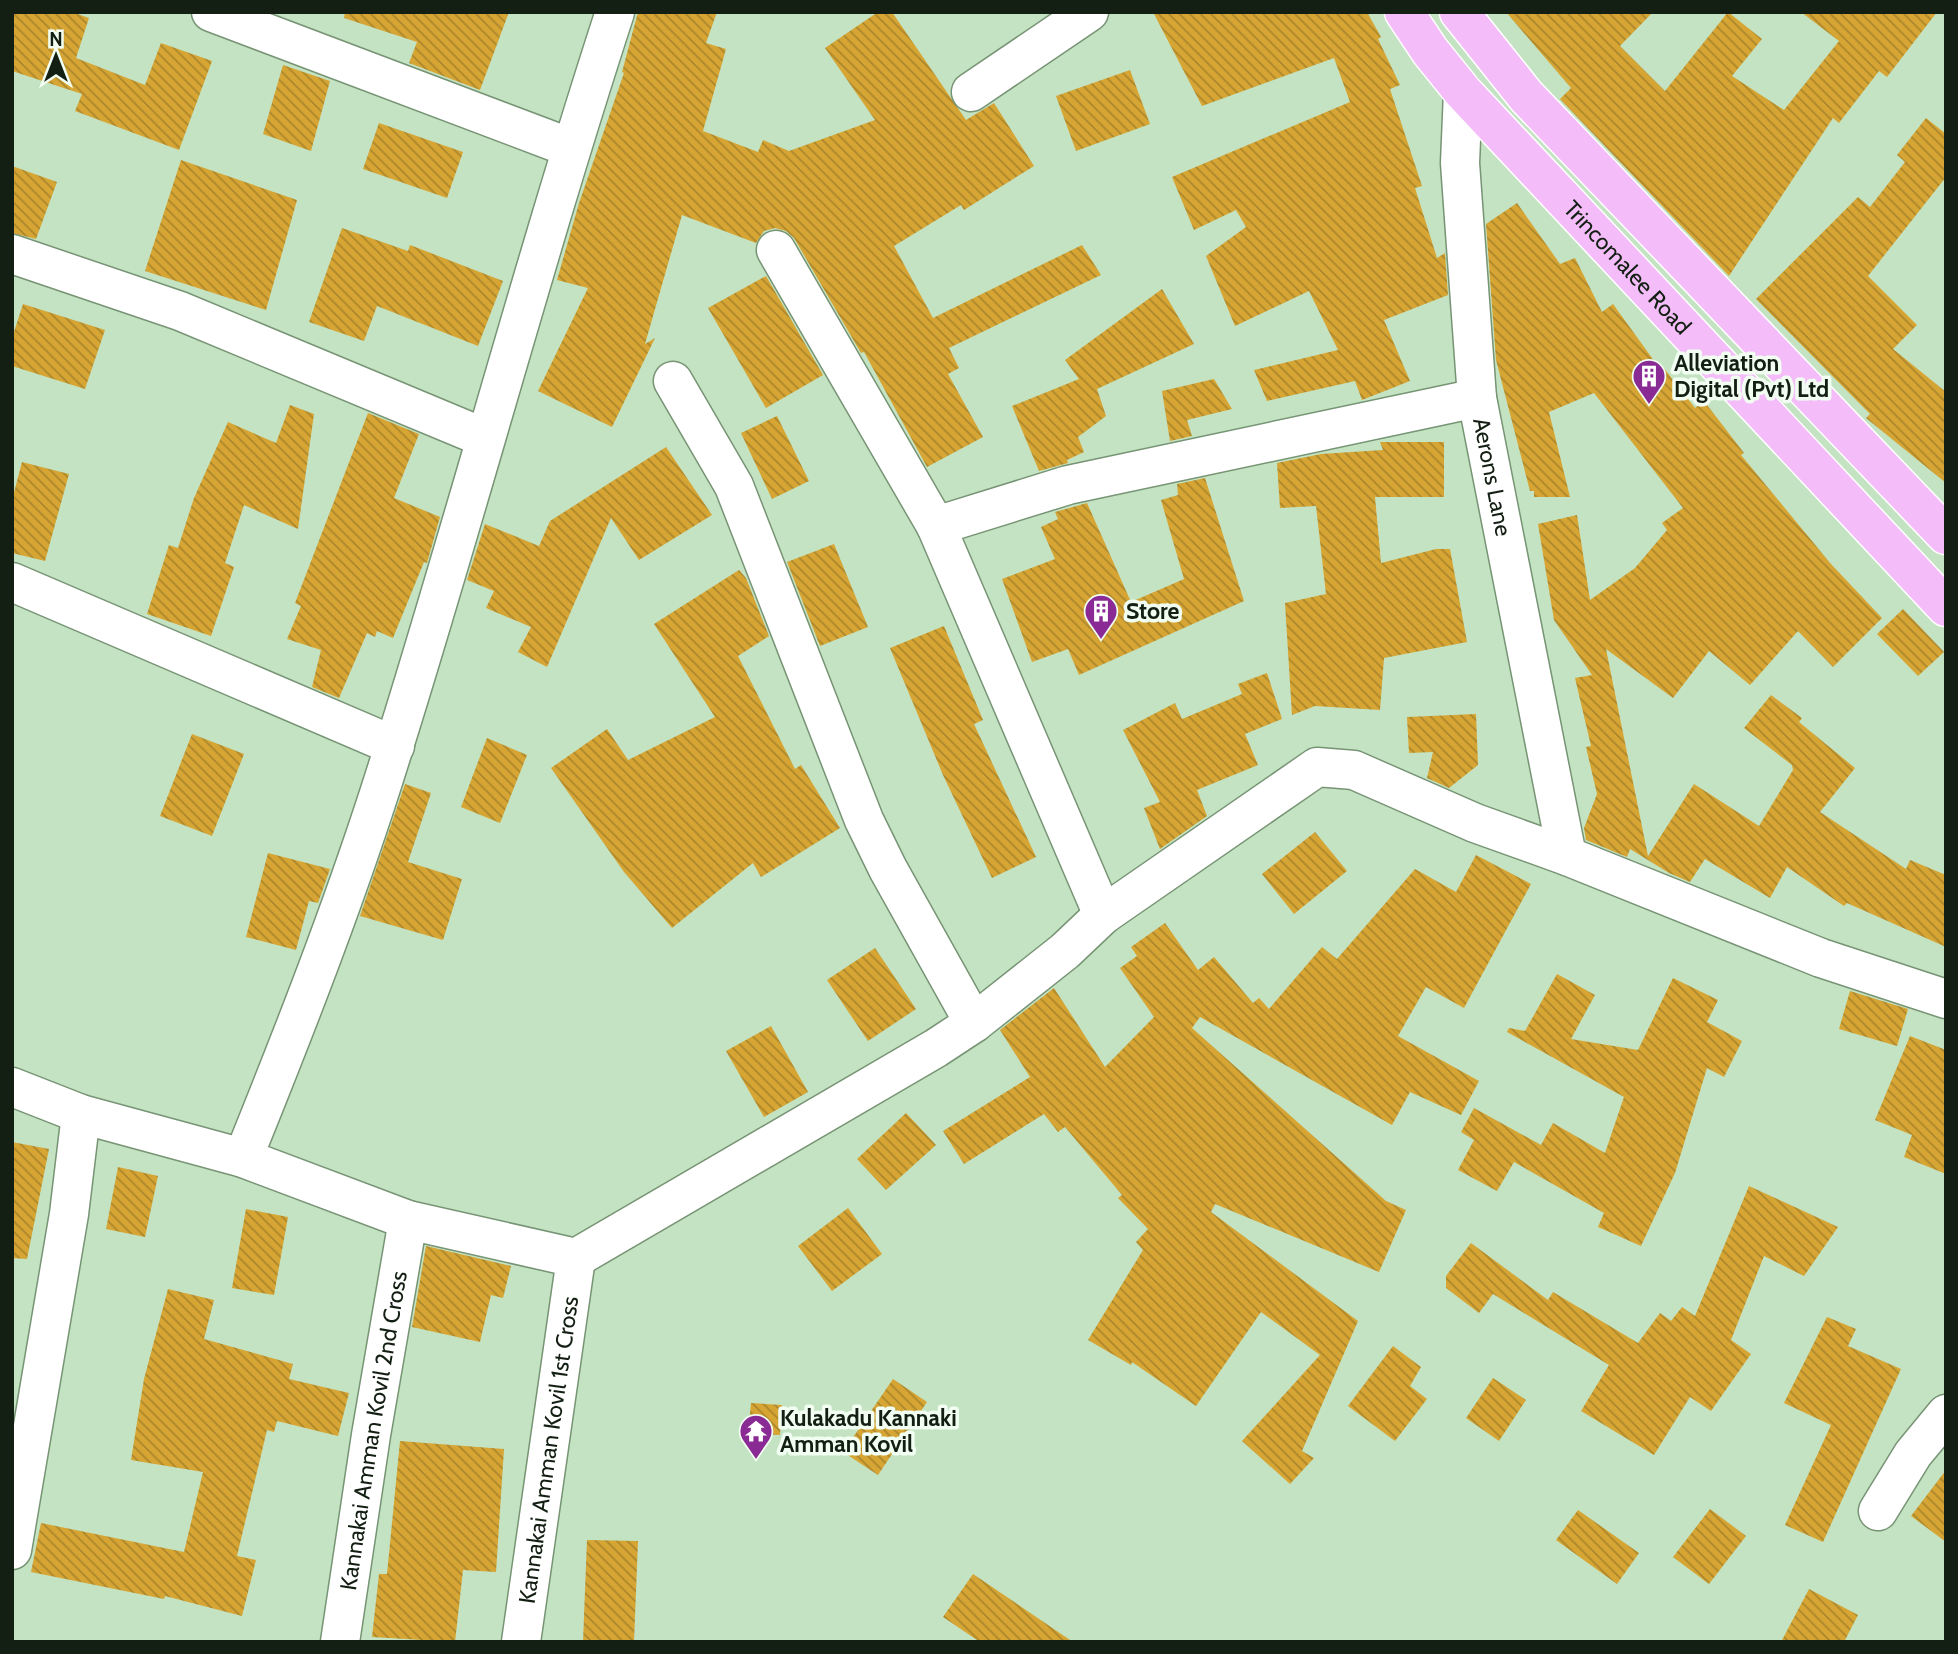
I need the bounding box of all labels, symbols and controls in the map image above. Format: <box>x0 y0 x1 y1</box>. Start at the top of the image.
north arrow <box>21 21 91 91</box>
text: N <box>49 28 63 51</box>
street label: Trincomalee Road <box>1558 195 1697 340</box>
place label: Alleviation Digital (Pvt) Ltd <box>1674 349 1829 403</box>
building icon: Alleviation Digital (Pvt) Ltd <box>1630 357 1668 406</box>
street label: Aerons Lane <box>1467 415 1518 539</box>
building icon: Store <box>1082 592 1120 641</box>
place label: Store <box>1126 597 1179 625</box>
street label: Kannakai Amman Kovil 2nd Cross <box>334 1269 413 1592</box>
street label: Kannakai Amman Kovil 1st Cross <box>513 1295 584 1605</box>
place label: Kulakadu Kannaki Amman Kovil <box>780 1404 957 1458</box>
temple icon: Kulakadu Kannaki Amman Kovil <box>737 1412 775 1461</box>

